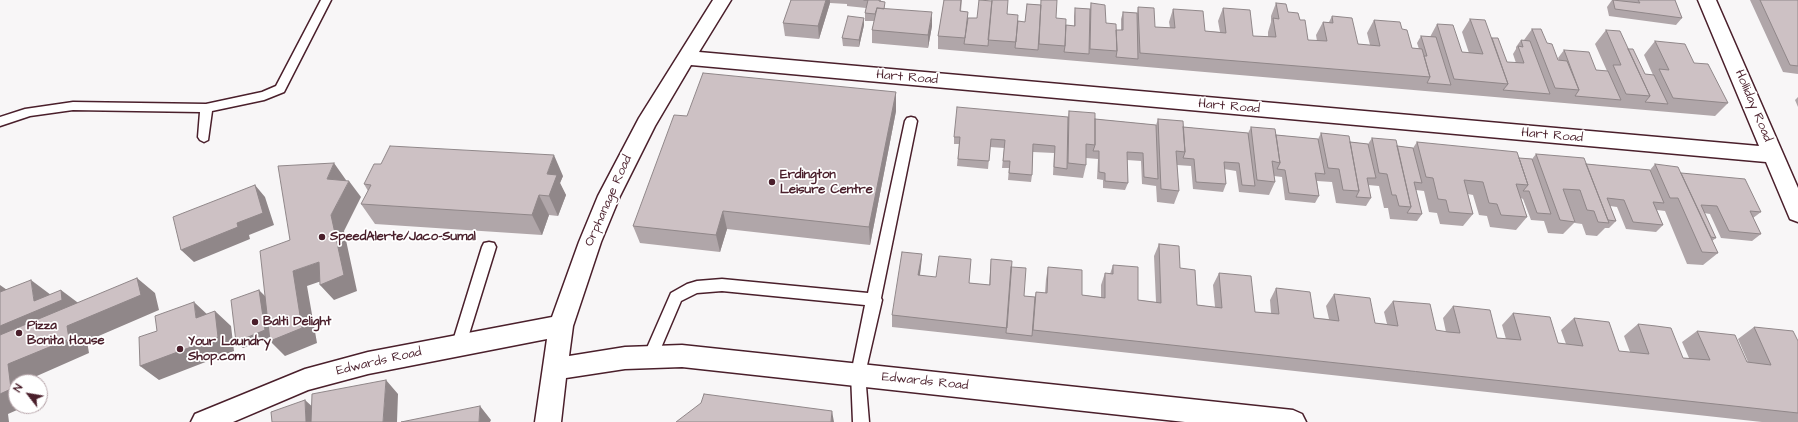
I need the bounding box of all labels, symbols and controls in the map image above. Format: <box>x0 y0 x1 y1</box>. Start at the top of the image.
street label: Hart Road <box>875 68 939 88</box>
street label: Holliday Road <box>1731 68 1775 144</box>
street label: Hart Road <box>1197 97 1261 117</box>
street label: Hart Road <box>1520 126 1584 146</box>
street label: Orphanage Road <box>582 153 636 249</box>
place label: Erdington Leisure Centre <box>780 167 873 198</box>
marker: Erdington Leisure Centre <box>767 177 777 187</box>
place label: SpeedAlerte/Jaco-Sumal <box>330 229 476 245</box>
marker: SpeedAlerte/Jaco-Sumal <box>317 232 327 242</box>
place label: Balti Delight <box>263 314 331 330</box>
marker: Balti Delight <box>250 317 260 327</box>
place label: Pizza Bonita House <box>27 318 104 349</box>
marker: Pizza Bonita House <box>14 328 24 338</box>
place label: Your Laundry Shop.com <box>188 334 271 365</box>
marker: Your Laundry Shop.com <box>175 344 185 354</box>
street label: Edwards Road <box>335 345 423 379</box>
street label: Edwards Road <box>881 370 969 394</box>
north arrow <box>8 374 48 414</box>
text: N <box>10 381 26 395</box>

